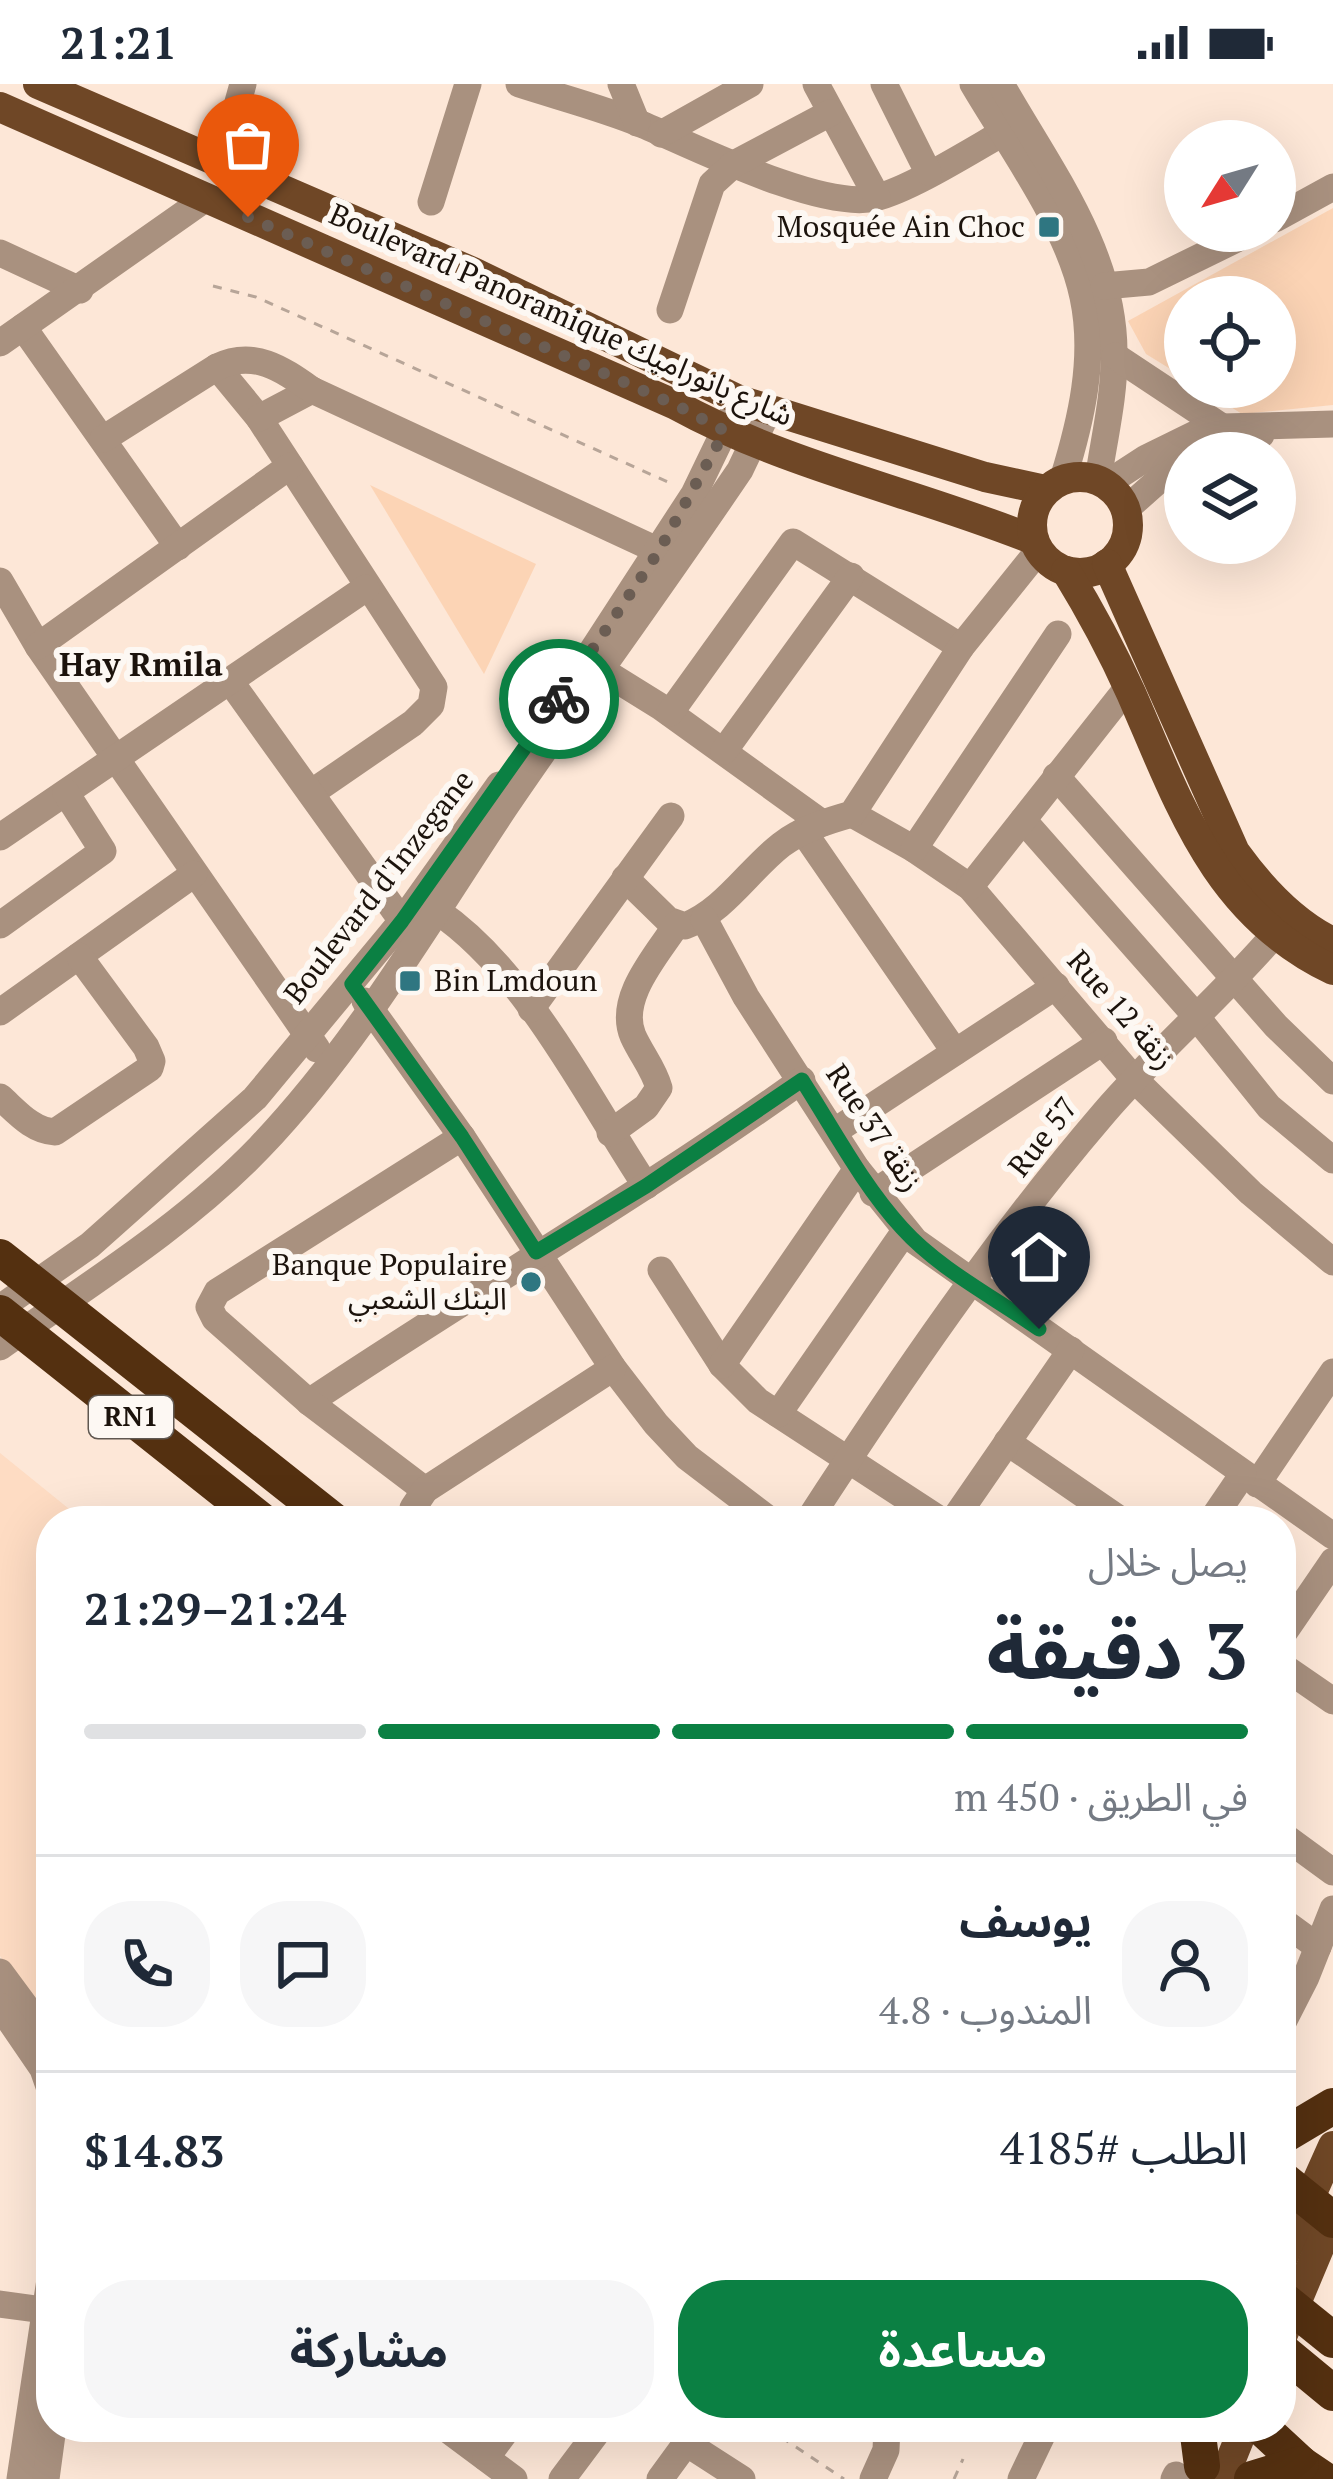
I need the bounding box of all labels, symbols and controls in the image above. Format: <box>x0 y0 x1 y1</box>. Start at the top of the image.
text: 21:21 <box>60 12 177 72</box>
pin <box>197 94 299 217</box>
icon: bag <box>215 112 281 178</box>
north arrow <box>1164 120 1296 252</box>
map controls <box>1164 120 1296 564</box>
street label: Boulevard Panoramique شارع بانوراميك <box>322 193 800 437</box>
place label: Mosquée Ain Choc <box>777 206 1025 246</box>
marker: Mosquée Ain Choc <box>1036 214 1062 240</box>
button: locate <box>1164 276 1296 408</box>
button: layers <box>1164 432 1296 564</box>
courier <box>499 639 619 759</box>
district label: Hay Rmila <box>59 642 223 685</box>
icon: bike <box>526 666 592 732</box>
street label: Boulevard d'Inzegane <box>274 761 482 1012</box>
street label: Rue 12 زنقة <box>1059 941 1185 1077</box>
place label: Bin Lmdoun <box>434 960 597 1000</box>
marker: Bin Lmdoun <box>397 968 423 994</box>
street label: Rue 37 زنقة <box>818 1056 932 1199</box>
street label: Rue 57 <box>999 1088 1086 1184</box>
pin <box>988 1206 1090 1329</box>
icon: home <box>1006 1224 1072 1290</box>
place label: Banque Populaire البنك الشعبي <box>272 1244 507 1322</box>
marker: Banque Populaire البنك الشعبي <box>518 1269 544 1295</box>
road number: RN1 <box>89 1396 173 1438</box>
text: يصل خلال <box>1088 1535 1248 1587</box>
text: 21:24–21:29 <box>84 1578 346 1638</box>
text: 3 دقيقة <box>987 1598 1248 1701</box>
text: في الطريق · 450 m <box>954 1770 1248 1822</box>
text: يوسف <box>959 1890 1092 1950</box>
button: phone <box>84 1901 210 2027</box>
button: chat <box>240 1901 366 2027</box>
button: person <box>1122 1901 1248 2027</box>
text: المندوب · 4.8 <box>879 1983 1092 2035</box>
text: الطلب #4185 <box>1000 2117 1248 2177</box>
text: $14.83 <box>84 2120 224 2180</box>
button: مشاركة <box>84 2280 654 2418</box>
button: مساعدة <box>678 2280 1248 2418</box>

